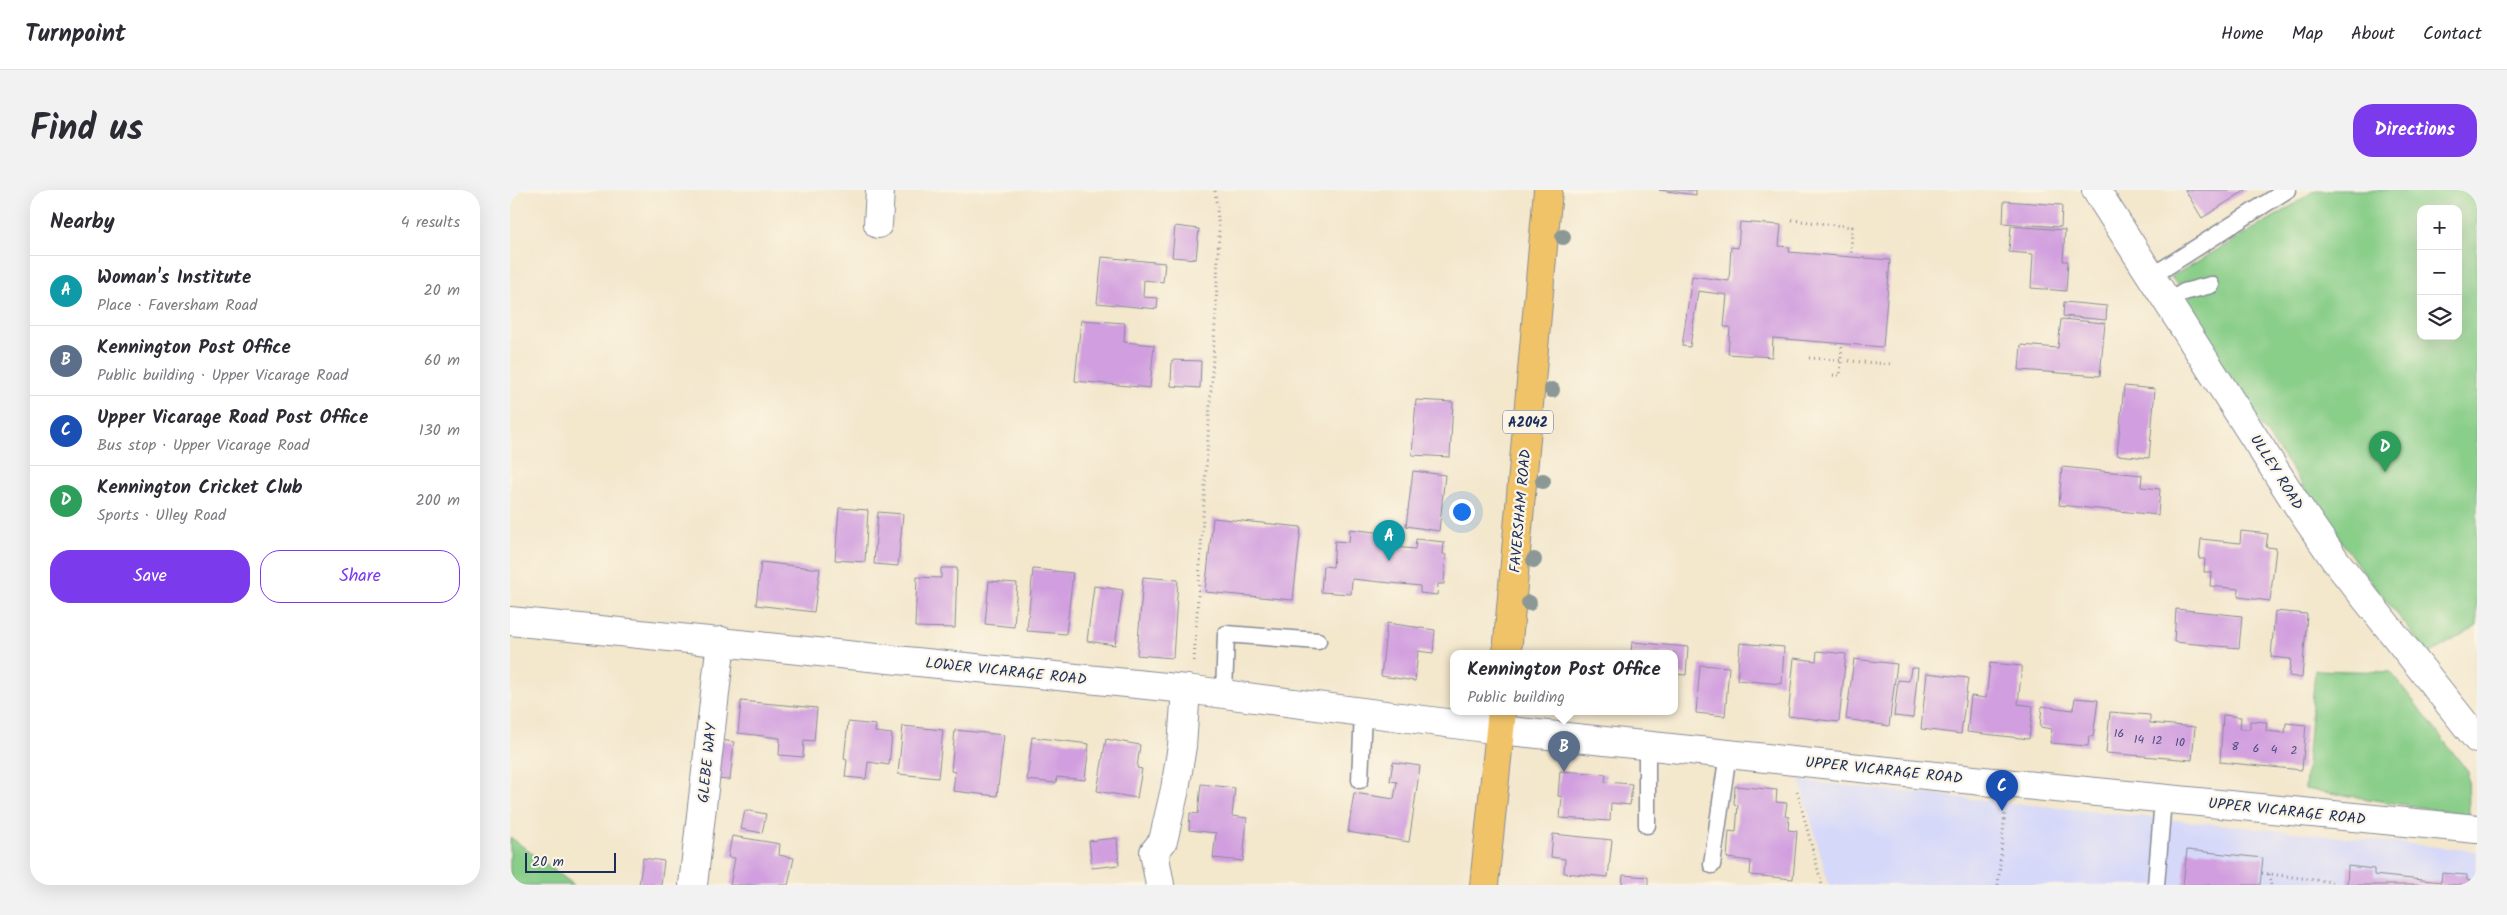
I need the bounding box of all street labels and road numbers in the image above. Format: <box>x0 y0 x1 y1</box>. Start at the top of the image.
road number: A2042 <box>1503 410 1553 433</box>
street label: ULLEY ROAD <box>2243 430 2309 515</box>
street label: FAVERSHAM ROAD <box>1504 448 1538 574</box>
street label: LOWER VICARAGE ROAD <box>924 652 1088 692</box>
street label: GLEBE WAY <box>692 721 724 804</box>
street label: UPPER VICARAGE ROAD <box>1804 751 1964 791</box>
street label: UPPER VICARAGE ROAD <box>2207 792 2367 832</box>

